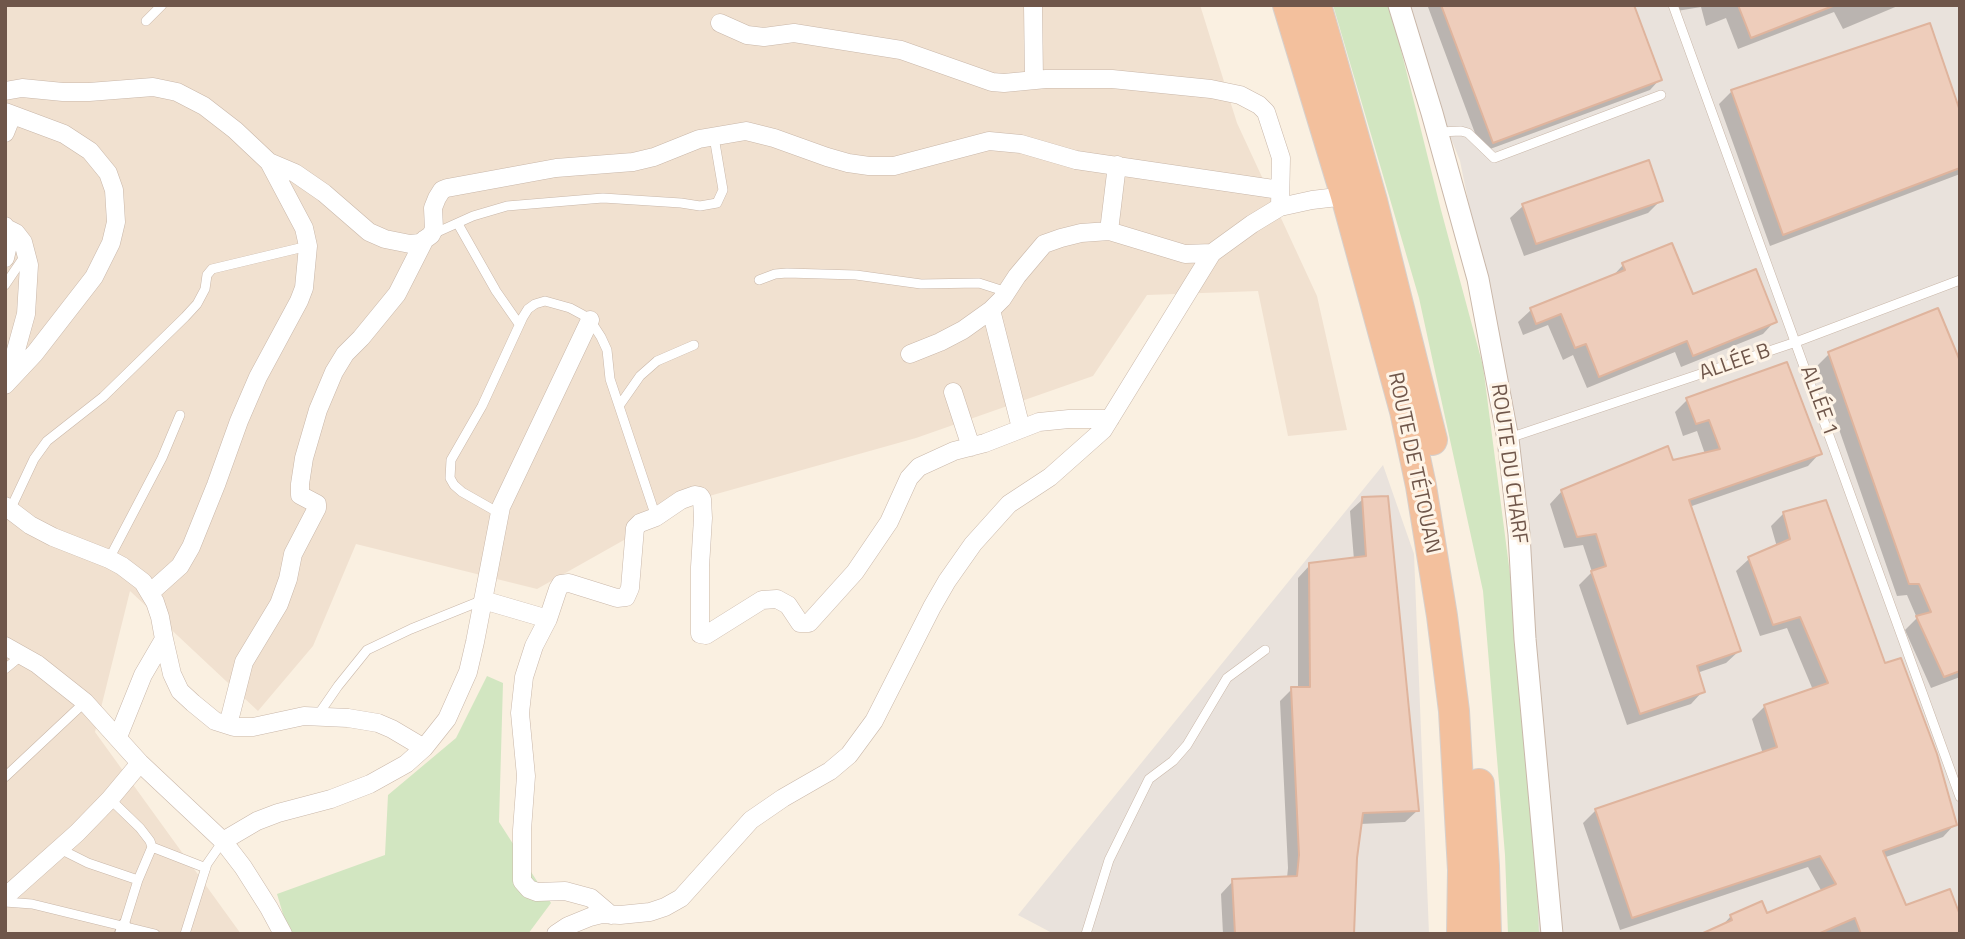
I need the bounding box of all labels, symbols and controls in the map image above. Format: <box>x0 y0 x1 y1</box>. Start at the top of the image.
street label: ALLÉE B <box>1696 339 1774 387</box>
street label: ALLÉE 1 <box>1794 363 1842 439</box>
street label: ROUTE DE TÉTOUAN <box>1381 370 1445 556</box>
street label: ROUTE DU CHARF <box>1484 382 1532 546</box>

